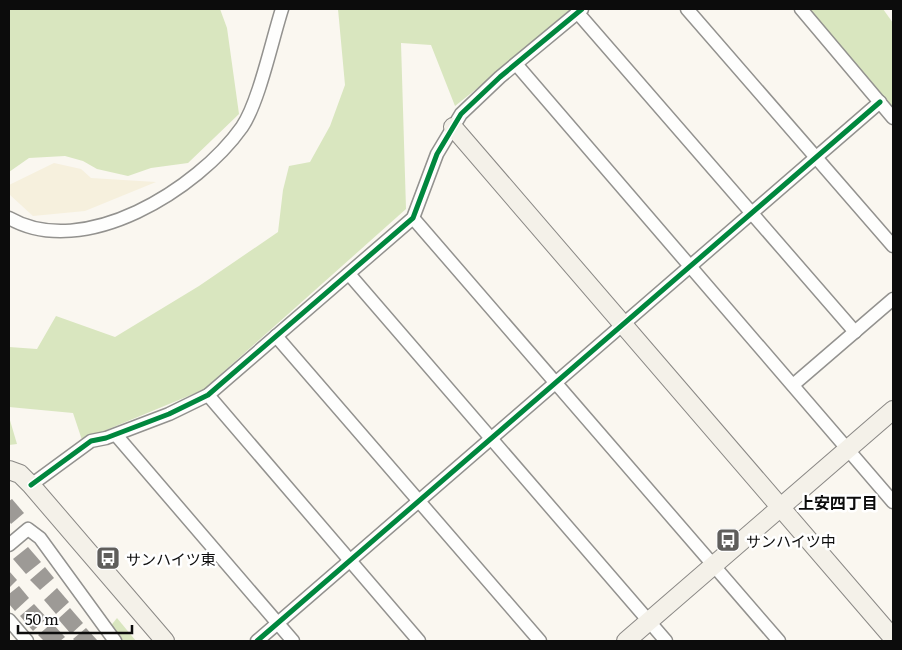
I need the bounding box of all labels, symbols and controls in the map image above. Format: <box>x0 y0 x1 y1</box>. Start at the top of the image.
district label: 上安四丁目 <box>798 490 878 514</box>
bus stop icon: サンハイツ中 <box>715 527 741 553</box>
place label: サンハイツ中 <box>746 529 836 552</box>
bus stop icon: サンハイツ東 <box>95 545 121 571</box>
place label: サンハイツ東 <box>126 547 216 570</box>
scale bar <box>18 602 131 634</box>
text: 50 m <box>25 607 59 630</box>

